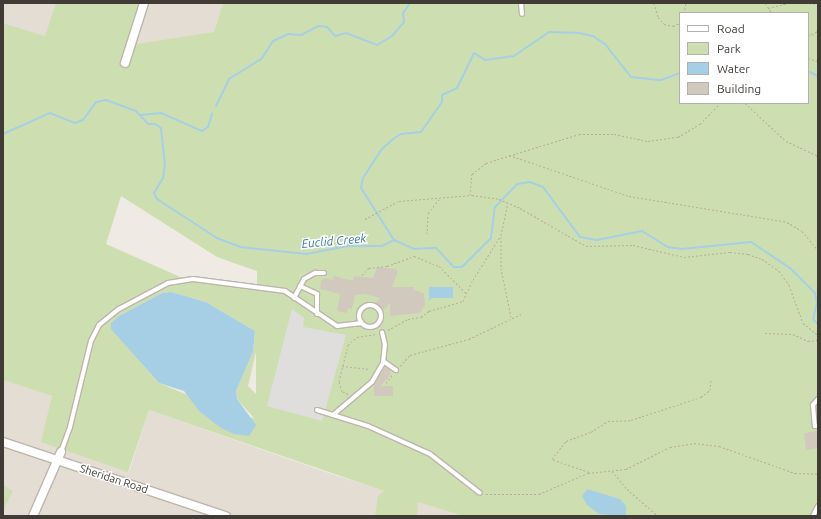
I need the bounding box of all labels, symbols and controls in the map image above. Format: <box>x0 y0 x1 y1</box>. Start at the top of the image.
legend <box>679 12 809 104</box>
text: Road <box>717 22 745 35</box>
text: Park <box>717 42 741 55</box>
text: Water <box>717 62 750 75</box>
text: Building <box>717 82 761 95</box>
water label: Euclid Creek <box>301 231 367 251</box>
street label: Sheridan Road <box>78 462 150 496</box>

